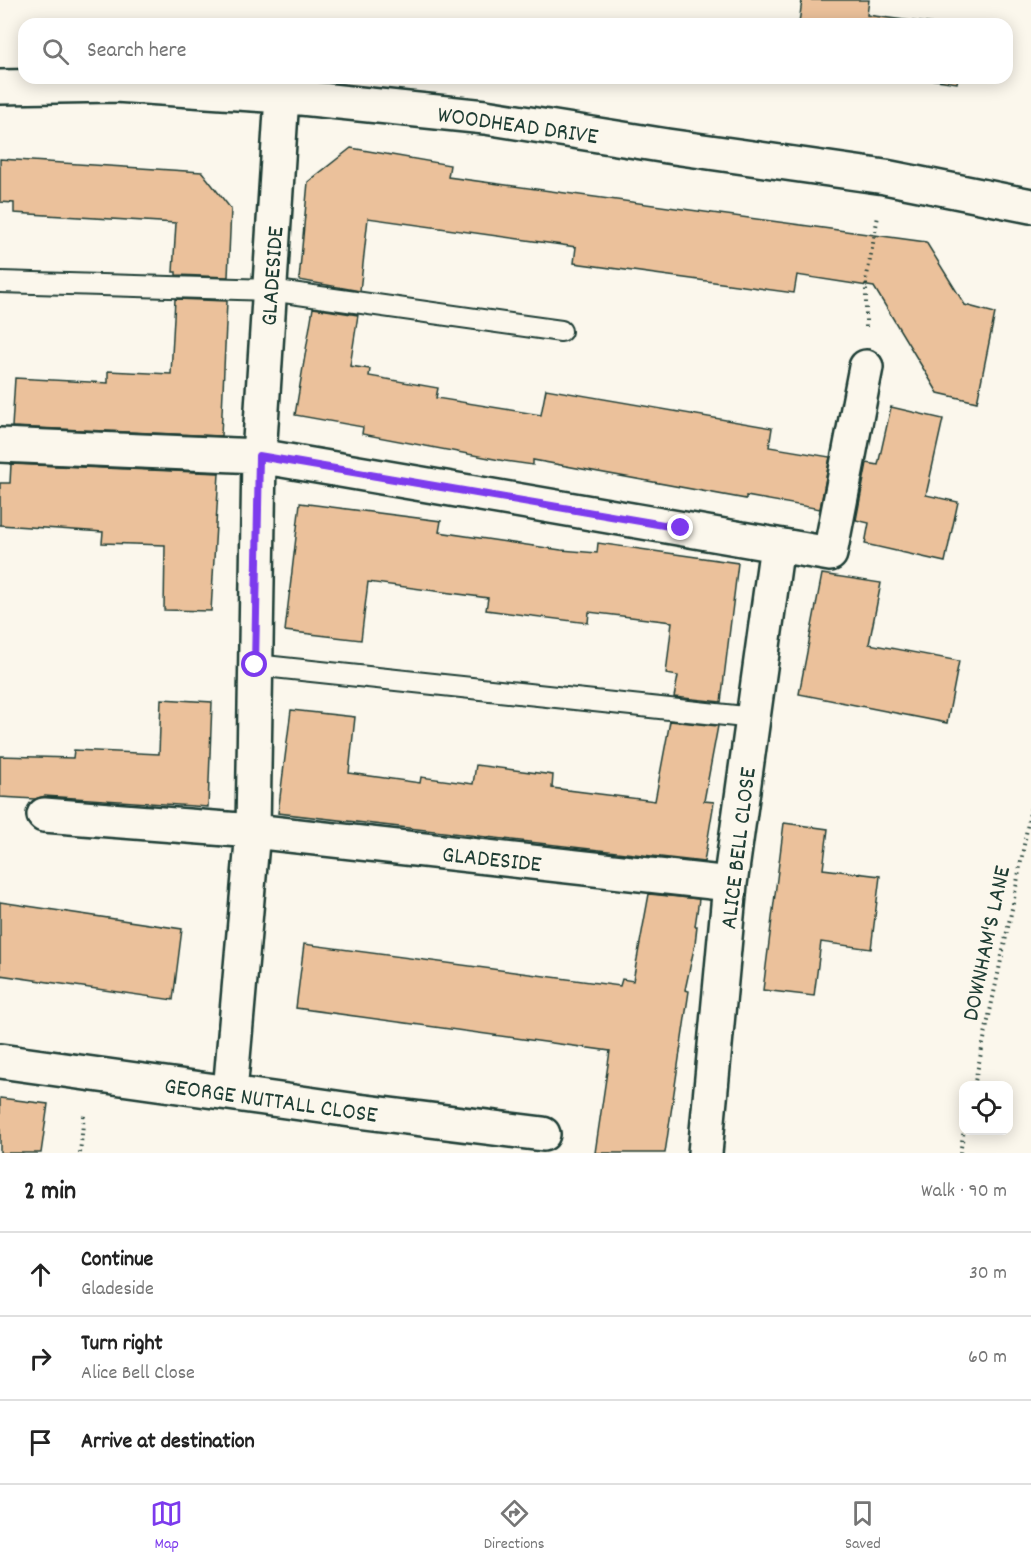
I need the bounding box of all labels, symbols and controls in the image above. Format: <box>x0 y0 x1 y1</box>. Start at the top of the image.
search box <box>18 18 1013 84</box>
icon: search <box>39 35 72 68</box>
text: Search here <box>87 36 186 67</box>
street label: WOODHEAD DRIVE <box>435 99 600 155</box>
street label: GLADESIDE <box>254 225 294 327</box>
route end <box>667 514 693 540</box>
route start <box>241 651 267 677</box>
street label: ALICE BELL CLOSE <box>713 765 767 931</box>
street label: GLADESIDE <box>440 839 543 883</box>
street label: DOWNHAM'S LANE <box>955 863 1021 1024</box>
street label: GEORGE NUTTALL CLOSE <box>162 1070 379 1134</box>
map controls <box>959 1081 1013 1135</box>
button: locate <box>959 1081 1013 1135</box>
text: 2 min <box>24 1174 76 1211</box>
text: Walk · 90 m <box>921 1178 1007 1206</box>
text: Continue <box>81 1245 153 1276</box>
icon: ahead <box>24 1258 57 1291</box>
text: 30 m <box>969 1260 1007 1288</box>
text: Gladeside <box>81 1276 154 1304</box>
text: Turn right <box>81 1329 163 1360</box>
icon: right <box>24 1342 57 1375</box>
text: 60 m <box>968 1344 1007 1372</box>
text: Alice Bell Close <box>81 1360 195 1388</box>
icon: arrive <box>24 1426 57 1459</box>
text: Arrive at destination <box>81 1427 255 1458</box>
tab: Map <box>150 1497 183 1556</box>
tab: Directions <box>484 1497 544 1556</box>
tab: Saved <box>845 1497 881 1556</box>

